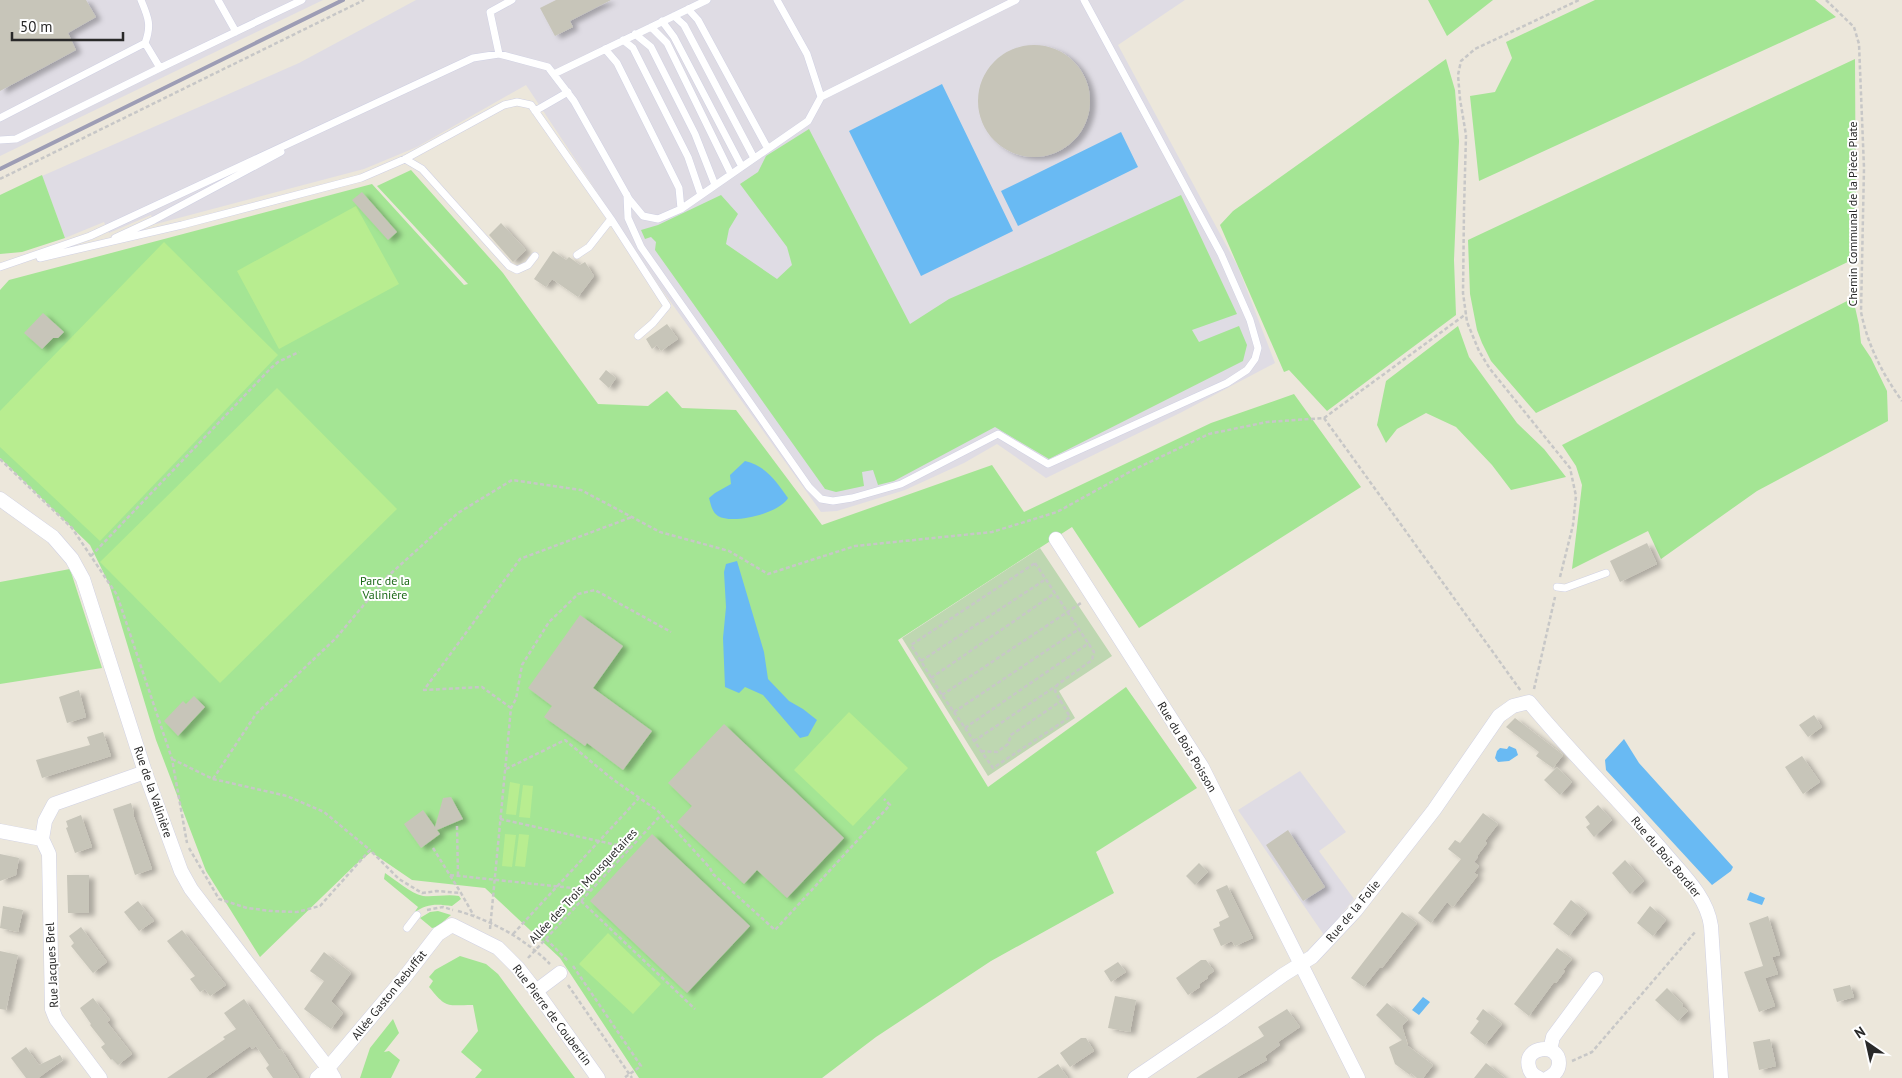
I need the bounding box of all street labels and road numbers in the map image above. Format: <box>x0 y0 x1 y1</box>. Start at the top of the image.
street label: Chemin Communal de la Pièce Plate <box>1845 121 1860 307</box>
street label: Rue du Bois Poisson <box>1155 699 1220 795</box>
street label: Rue de la Valinière <box>131 744 176 840</box>
street label: Rue du Bois Bordier <box>1628 813 1705 900</box>
street label: Allée des Trois Mousquetaires <box>525 825 640 946</box>
street label: Rue de la Folie <box>1322 876 1383 945</box>
street label: Rue Jacques Brel <box>42 922 61 1008</box>
street label: Allée Gaston Rebuffat <box>348 947 429 1043</box>
street label: Rue Pierre de Coubertin <box>510 961 595 1068</box>

